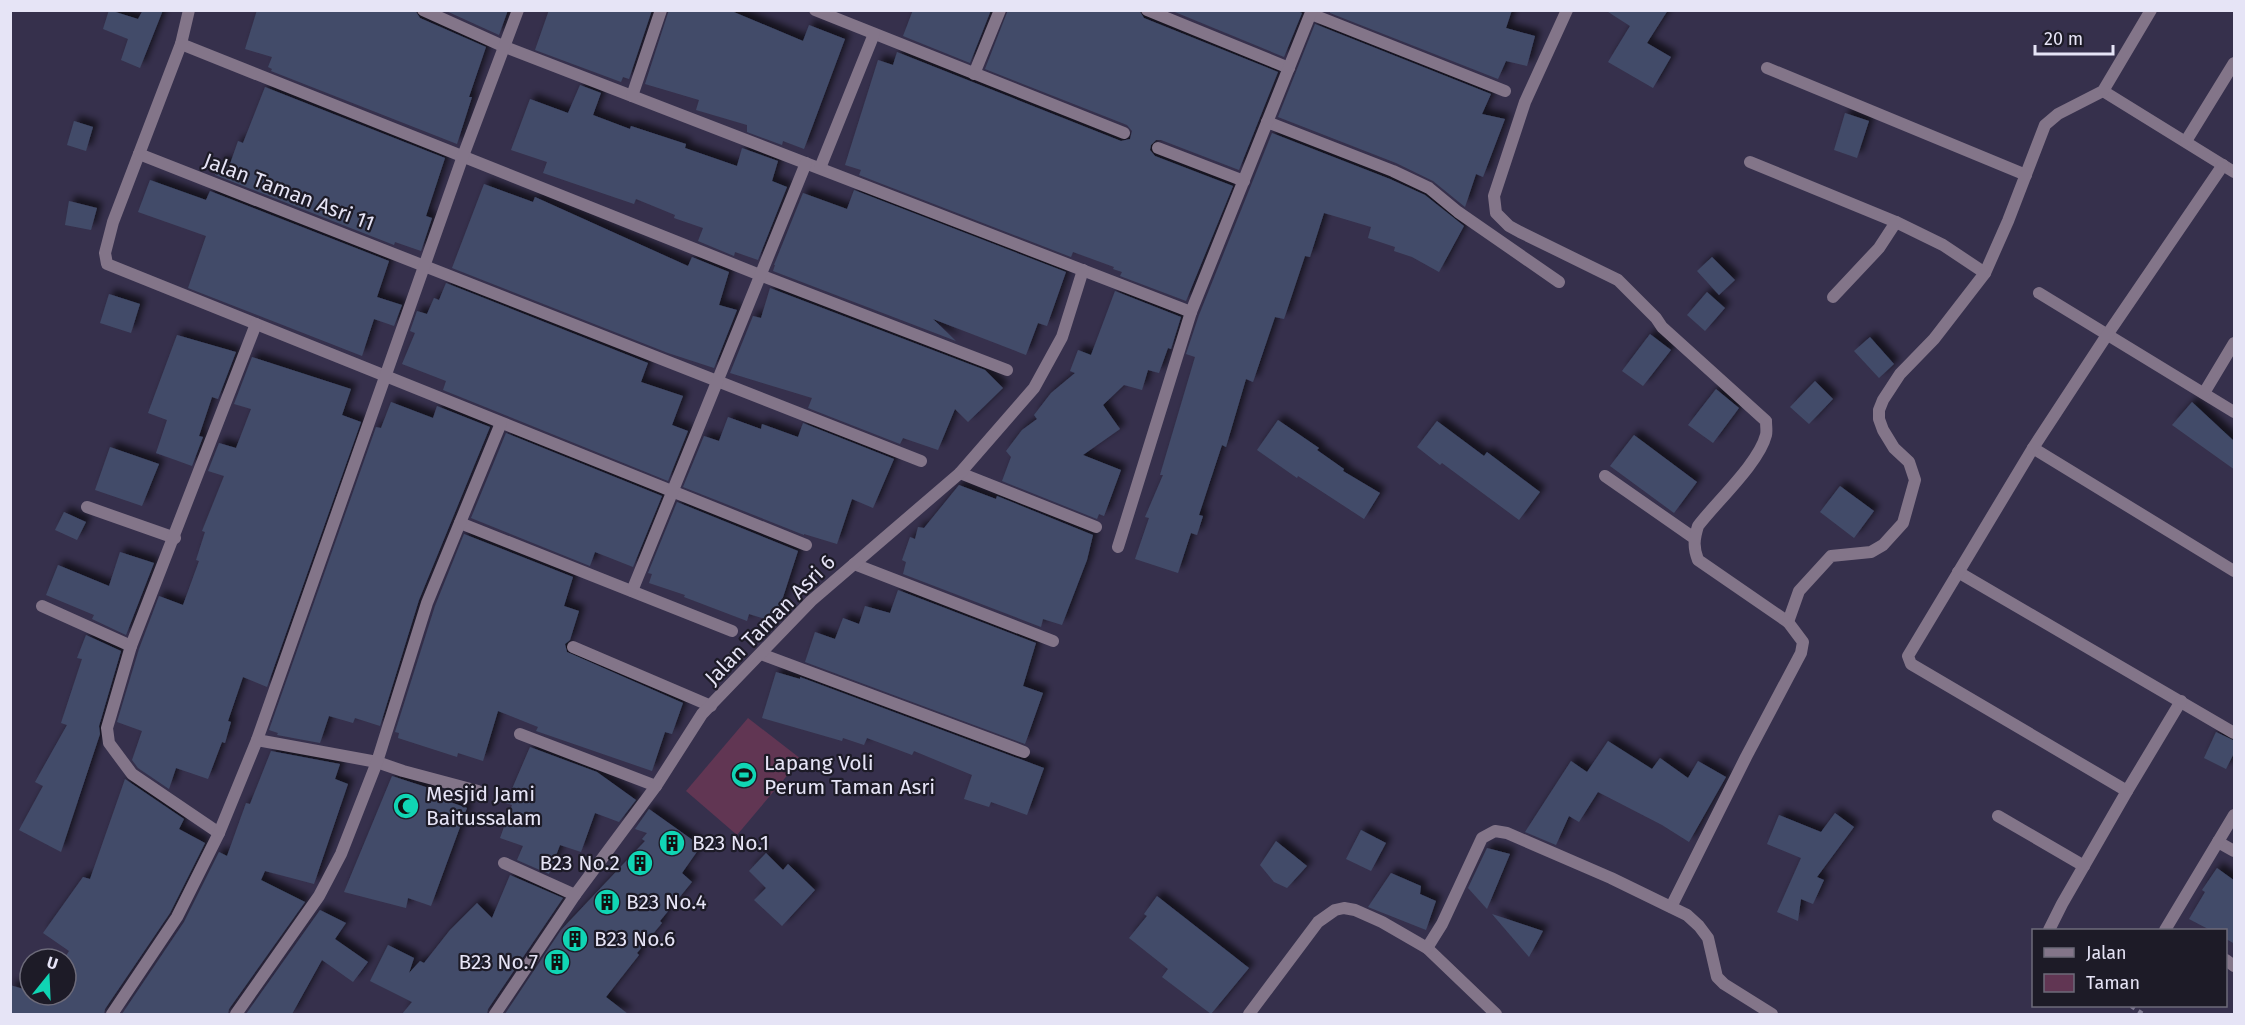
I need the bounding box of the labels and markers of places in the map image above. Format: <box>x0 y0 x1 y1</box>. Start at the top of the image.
place label: Lapang Voli Perum Taman Asri <box>764 750 935 800</box>
sports icon: Lapang Voli Perum Taman Asri <box>729 760 759 790</box>
place label: Mesjid Jami Baitussalam <box>426 781 542 831</box>
mosque icon: Mesjid Jami Baitussalam <box>391 791 421 821</box>
building icon: B23 No.1 <box>657 828 687 858</box>
place label: B23 No.1 <box>692 830 769 856</box>
building icon: B23 No.2 <box>625 848 655 878</box>
place label: B23 No.2 <box>539 850 620 876</box>
building icon: B23 No.4 <box>592 887 622 917</box>
place label: B23 No.4 <box>626 889 707 915</box>
building icon: B23 No.6 <box>560 924 590 954</box>
place label: B23 No.6 <box>594 926 675 952</box>
building icon: B23 No.7 <box>542 947 572 977</box>
place label: B23 No.7 <box>458 949 538 975</box>

